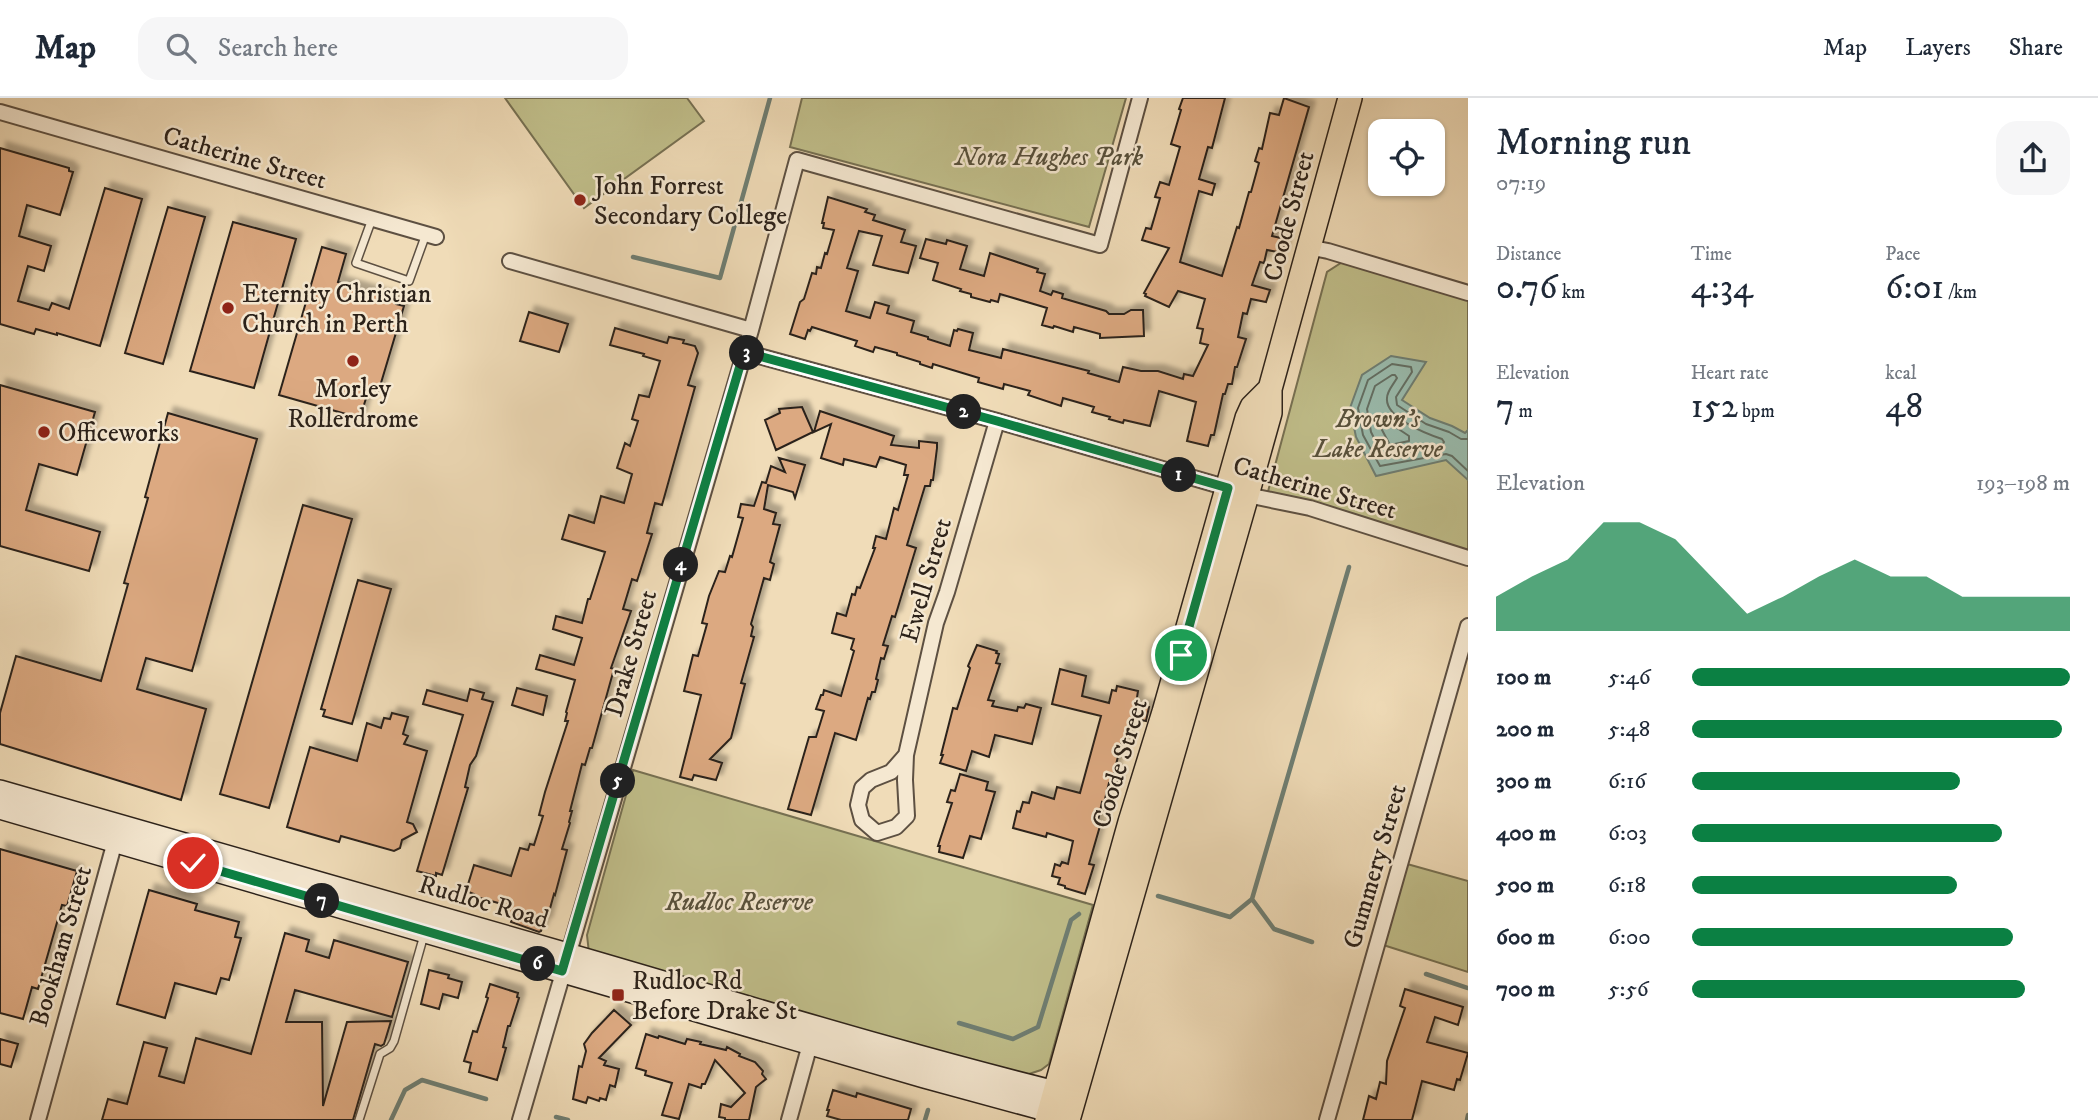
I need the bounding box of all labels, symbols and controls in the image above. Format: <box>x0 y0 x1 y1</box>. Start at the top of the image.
search box <box>138 17 628 80</box>
text: Map <box>35 28 96 69</box>
icon: search <box>162 29 200 67</box>
text: Search here <box>218 32 338 65</box>
text: Map <box>1823 33 1867 63</box>
text: Layers <box>1905 33 1971 63</box>
text: Share <box>2009 33 2063 63</box>
street label: Catherine Street <box>159 119 330 198</box>
map controls <box>1368 119 1445 196</box>
button: locate <box>1368 119 1445 196</box>
text: Morning run <box>1496 119 1691 167</box>
button: share <box>1996 121 2070 195</box>
park label: Nora Hughes Park <box>953 141 1143 174</box>
street label: Coode Street <box>1256 148 1323 285</box>
text: 07:19 <box>1496 169 1546 198</box>
place label: John Forrest Secondary College <box>592 170 787 233</box>
marker: John Forrest Secondary College <box>572 192 588 208</box>
text: Distance <box>1496 243 1561 266</box>
text: Time <box>1691 243 1732 266</box>
text: Pace <box>1885 243 1920 266</box>
text: 0.76 <box>1496 266 1558 310</box>
text: 4:34 <box>1691 266 1753 310</box>
text: 6:01 <box>1885 266 1944 310</box>
place label: Eternity Christian Church in Perth <box>242 278 432 341</box>
text: km <box>1558 281 1585 304</box>
text: /km <box>1944 281 1977 304</box>
marker: Eternity Christian Church in Perth <box>220 300 236 316</box>
pin: 3 <box>730 336 764 370</box>
text: 3 <box>743 341 750 364</box>
marker: Morley Rollerdrome <box>345 353 361 369</box>
text: Elevation <box>1496 362 1570 385</box>
text: Heart rate <box>1691 362 1769 385</box>
text: kcal <box>1885 362 1917 385</box>
place label: Morley Rollerdrome <box>287 373 419 436</box>
text: 7 <box>1496 385 1514 429</box>
text: 152 <box>1691 385 1738 429</box>
text: 48 <box>1885 385 1923 429</box>
pin: 2 <box>946 394 982 430</box>
text: 2 <box>959 400 968 423</box>
text: m <box>1514 400 1533 423</box>
text: bpm <box>1738 400 1775 423</box>
park label: Brown's Lake Reserve <box>1311 403 1444 466</box>
place label: Officeworks <box>58 417 179 450</box>
marker: Officeworks <box>36 424 52 440</box>
street label: Catherine Street <box>1229 449 1400 528</box>
pin: 1 <box>1162 458 1196 492</box>
text: 1 <box>1175 463 1182 486</box>
text: Elevation <box>1496 469 1585 498</box>
text: 193–198 m <box>1976 469 2070 498</box>
street label: Ewell Street <box>893 514 960 646</box>
pin: 4 <box>664 547 698 582</box>
text: 4 <box>675 553 686 576</box>
street label: Drake Street <box>598 586 665 721</box>
pin <box>1151 625 1211 685</box>
icon: arrive <box>1162 636 1200 674</box>
text: 100 m <box>1496 663 1551 692</box>
text: 5:46 <box>1608 663 1651 692</box>
street label: Coode Street <box>1085 695 1156 832</box>
text: 200 m <box>1496 715 1554 744</box>
text: 5:48 <box>1608 715 1650 744</box>
pin: 5 <box>600 764 636 798</box>
text: 300 m <box>1496 767 1552 796</box>
text: 6:16 <box>1608 767 1646 796</box>
text: 5 <box>613 769 622 792</box>
street label: Gummery Street <box>1336 780 1415 952</box>
text: 400 m <box>1496 819 1556 848</box>
text: 6:03 <box>1608 819 1647 848</box>
pin <box>163 833 223 893</box>
icon: check <box>174 844 212 882</box>
street label: Bookham Street <box>23 862 100 1031</box>
street label: Rudloc Road <box>415 868 552 937</box>
text: 500 m <box>1496 871 1554 900</box>
text: 6:18 <box>1608 871 1646 900</box>
pin: 7 <box>304 884 340 918</box>
park label: Rudloc Reserve <box>664 886 814 919</box>
text: 7 <box>316 889 327 912</box>
text: 600 m <box>1496 923 1555 952</box>
text: 6:00 <box>1608 923 1651 952</box>
pin: 6 <box>520 946 556 982</box>
text: 6 <box>533 952 542 975</box>
place label: Rudloc Rd Before Drake St <box>632 965 797 1028</box>
text: 700 m <box>1496 975 1555 1004</box>
text: 5:56 <box>1608 975 1649 1004</box>
marker: Rudloc Rd Before Drake St <box>610 987 626 1003</box>

